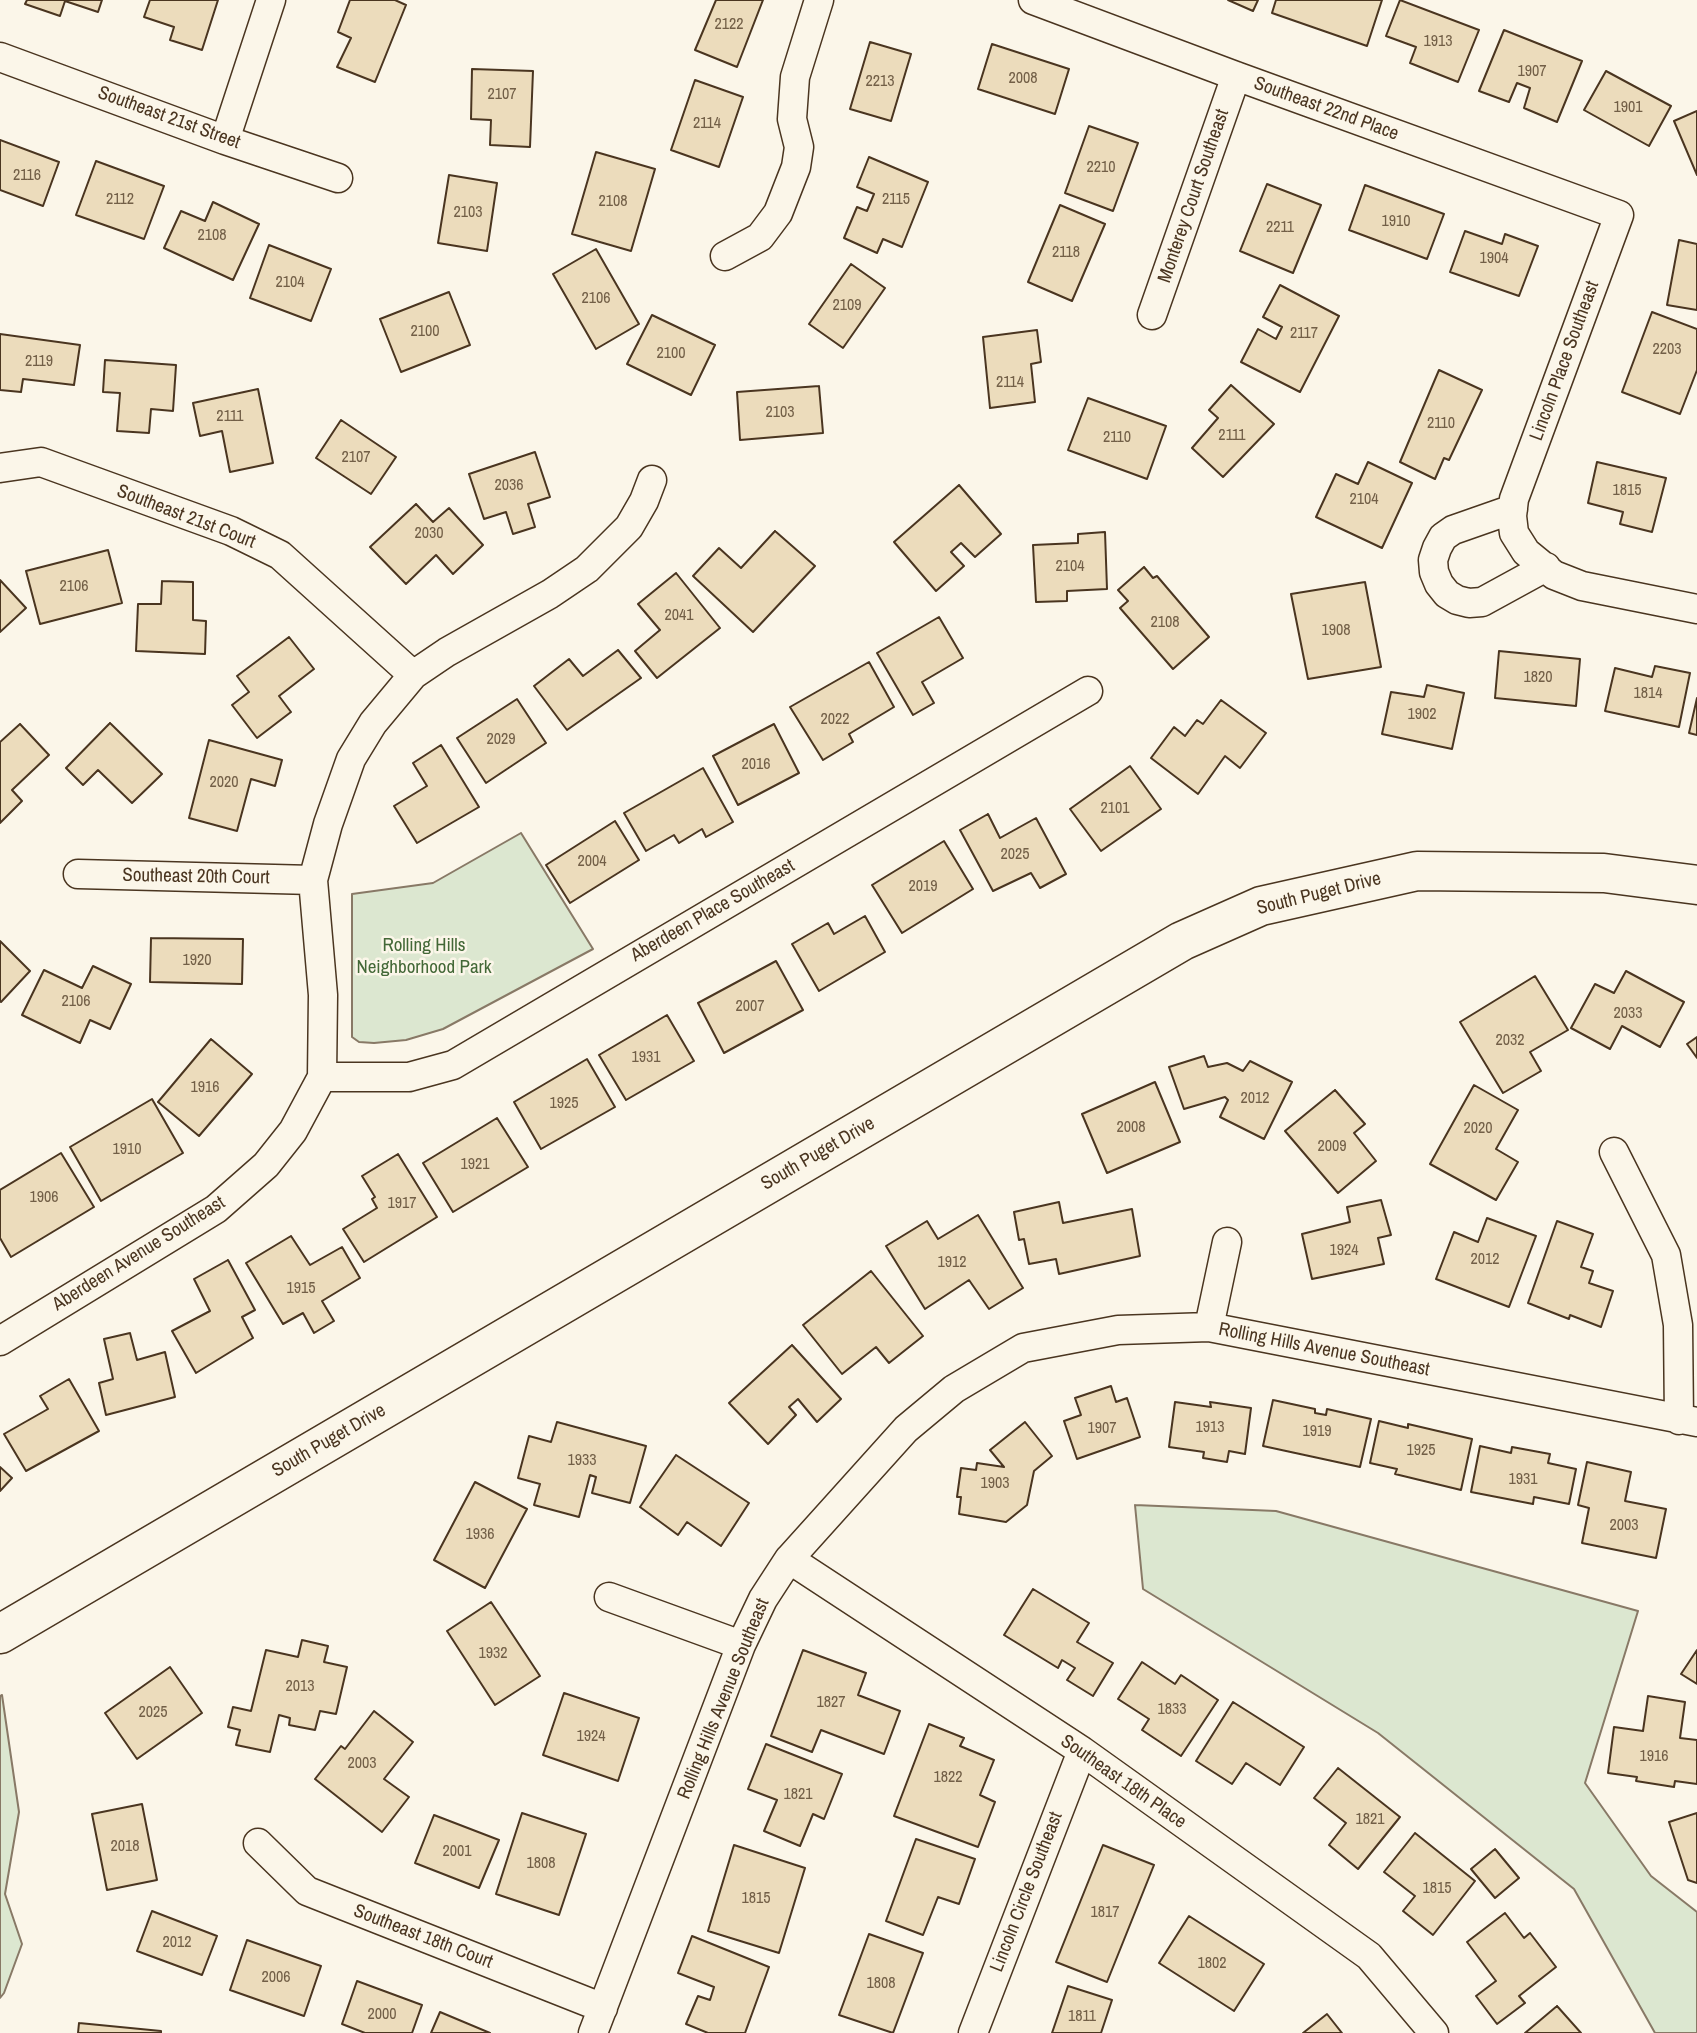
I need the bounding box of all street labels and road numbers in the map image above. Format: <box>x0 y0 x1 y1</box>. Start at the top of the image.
street label: Southeast 22nd Place <box>1250 72 1402 146</box>
street label: Southeast 21st Street <box>95 82 243 154</box>
street label: Monterey Court Southeast <box>1154 106 1234 286</box>
street label: Lincoln Place Southeast <box>1526 278 1604 444</box>
street label: Southeast 21st Court <box>114 480 258 554</box>
street label: Aberdeen Place Southeast <box>627 855 799 967</box>
street label: Southeast 20th Court <box>122 864 270 890</box>
street label: South Puget Drive <box>1254 868 1384 920</box>
street label: South Puget Drive <box>757 1112 879 1196</box>
street label: Aberdeen Avenue Southeast <box>49 1192 229 1316</box>
street label: Rolling Hills Avenue Southeast <box>1217 1318 1431 1382</box>
street label: South Puget Drive <box>268 1399 390 1483</box>
street label: Rolling Hills Avenue Southeast <box>673 1595 775 1803</box>
street label: Southeast 18th Place <box>1056 1730 1190 1834</box>
street label: Lincoln Circle Southeast <box>986 1809 1068 1975</box>
street label: Southeast 18th Court <box>350 1900 496 1974</box>

